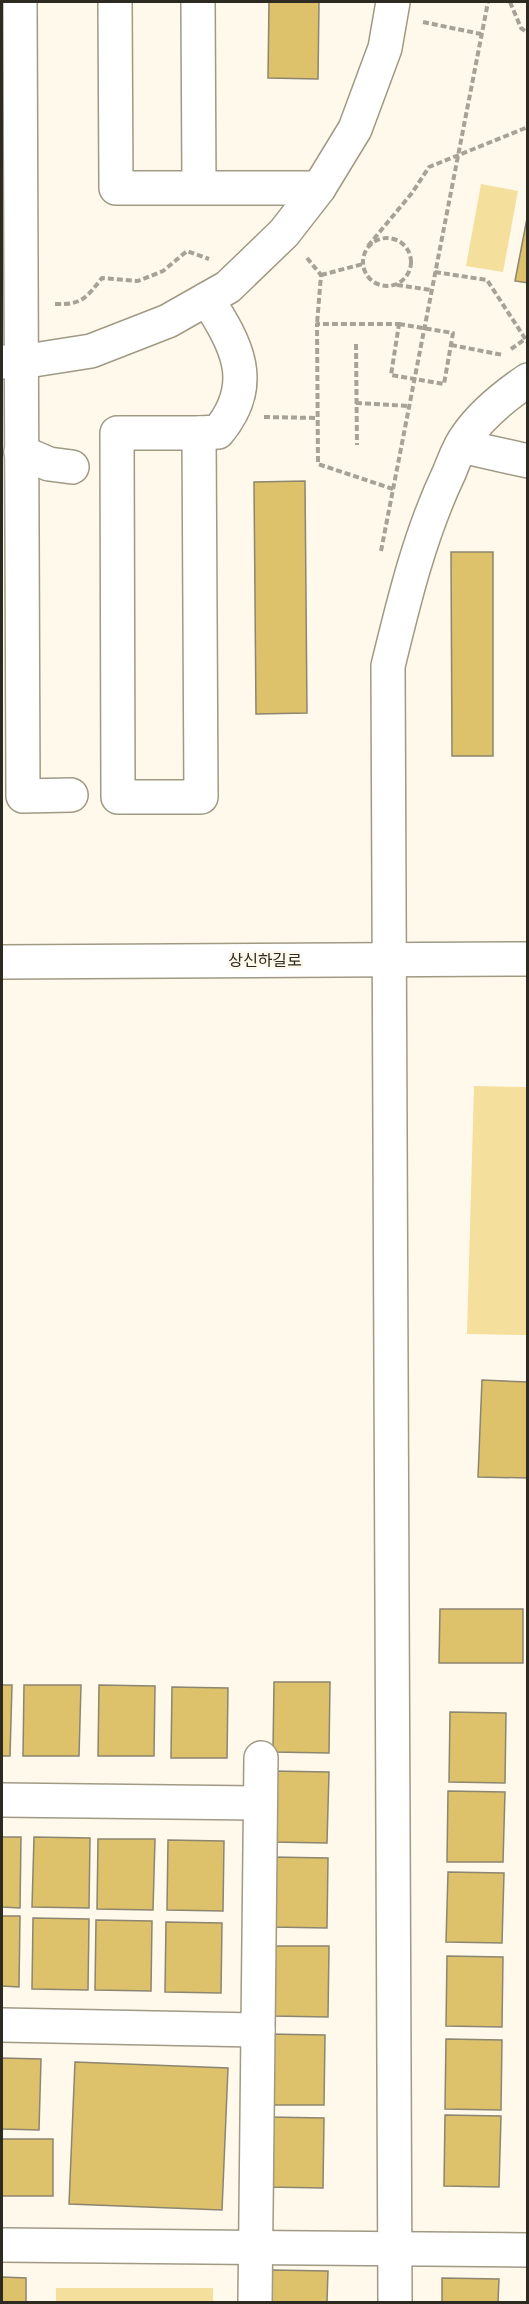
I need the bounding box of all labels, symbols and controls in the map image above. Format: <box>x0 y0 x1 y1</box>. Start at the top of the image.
street label: 상신하길로 <box>228 950 302 972</box>

